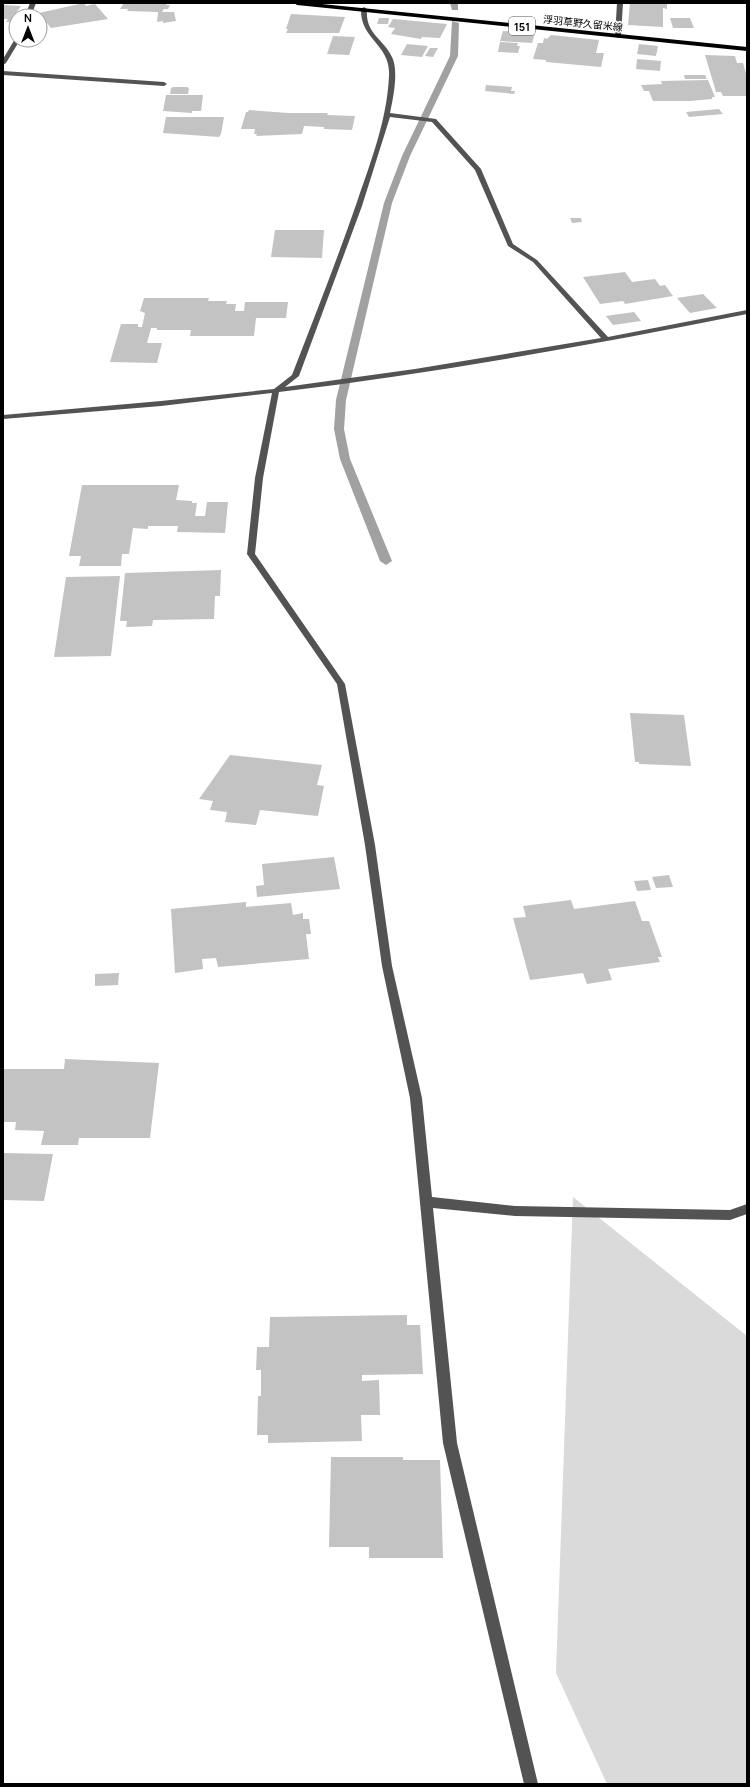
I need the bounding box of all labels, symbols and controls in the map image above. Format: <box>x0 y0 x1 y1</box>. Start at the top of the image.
north arrow <box>8 8 48 48</box>
text: N <box>24 10 32 25</box>
street label: 浮羽草野久留米線 <box>542 12 624 34</box>
road number: 151 <box>509 17 535 35</box>

